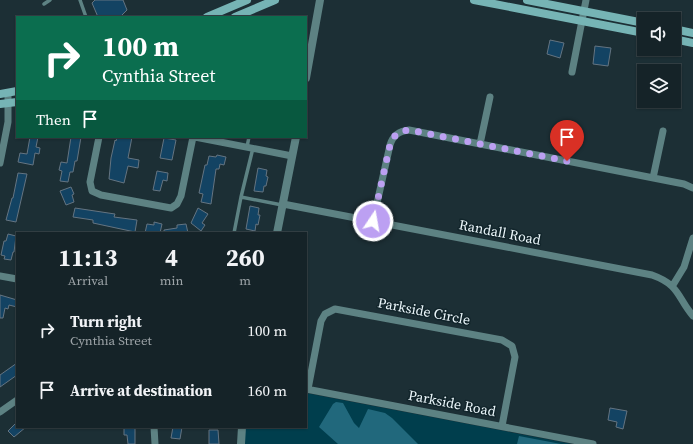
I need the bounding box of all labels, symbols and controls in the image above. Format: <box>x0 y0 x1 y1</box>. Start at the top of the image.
map controls <box>637 12 681 108</box>
button: sound <box>637 12 681 56</box>
text: 100 m <box>102 27 179 65</box>
icon: right <box>36 32 88 84</box>
text: Cynthia Street <box>102 63 215 88</box>
button: layers <box>637 64 681 108</box>
icon: arrive <box>79 108 101 130</box>
text: Then <box>36 109 71 130</box>
pin <box>550 120 584 161</box>
icon: arrive <box>556 126 578 148</box>
position arrow <box>352 200 394 242</box>
street label: Randall Road <box>457 214 543 250</box>
text: 11:13 <box>58 241 118 274</box>
text: 4 <box>165 241 178 274</box>
text: 260 <box>226 241 265 274</box>
text: Arrival <box>68 272 108 289</box>
text: min <box>160 272 183 289</box>
text: m <box>239 272 251 289</box>
street label: Parkside Circle <box>376 292 472 330</box>
text: Turn right <box>70 311 142 332</box>
icon: right <box>36 319 58 341</box>
text: 100 m <box>247 320 287 341</box>
text: Cynthia Street <box>70 332 152 349</box>
icon: arrive <box>36 379 58 401</box>
text: Arrive at destination <box>70 380 212 401</box>
text: 160 m <box>247 380 287 401</box>
street label: Parkside Road <box>406 385 498 421</box>

